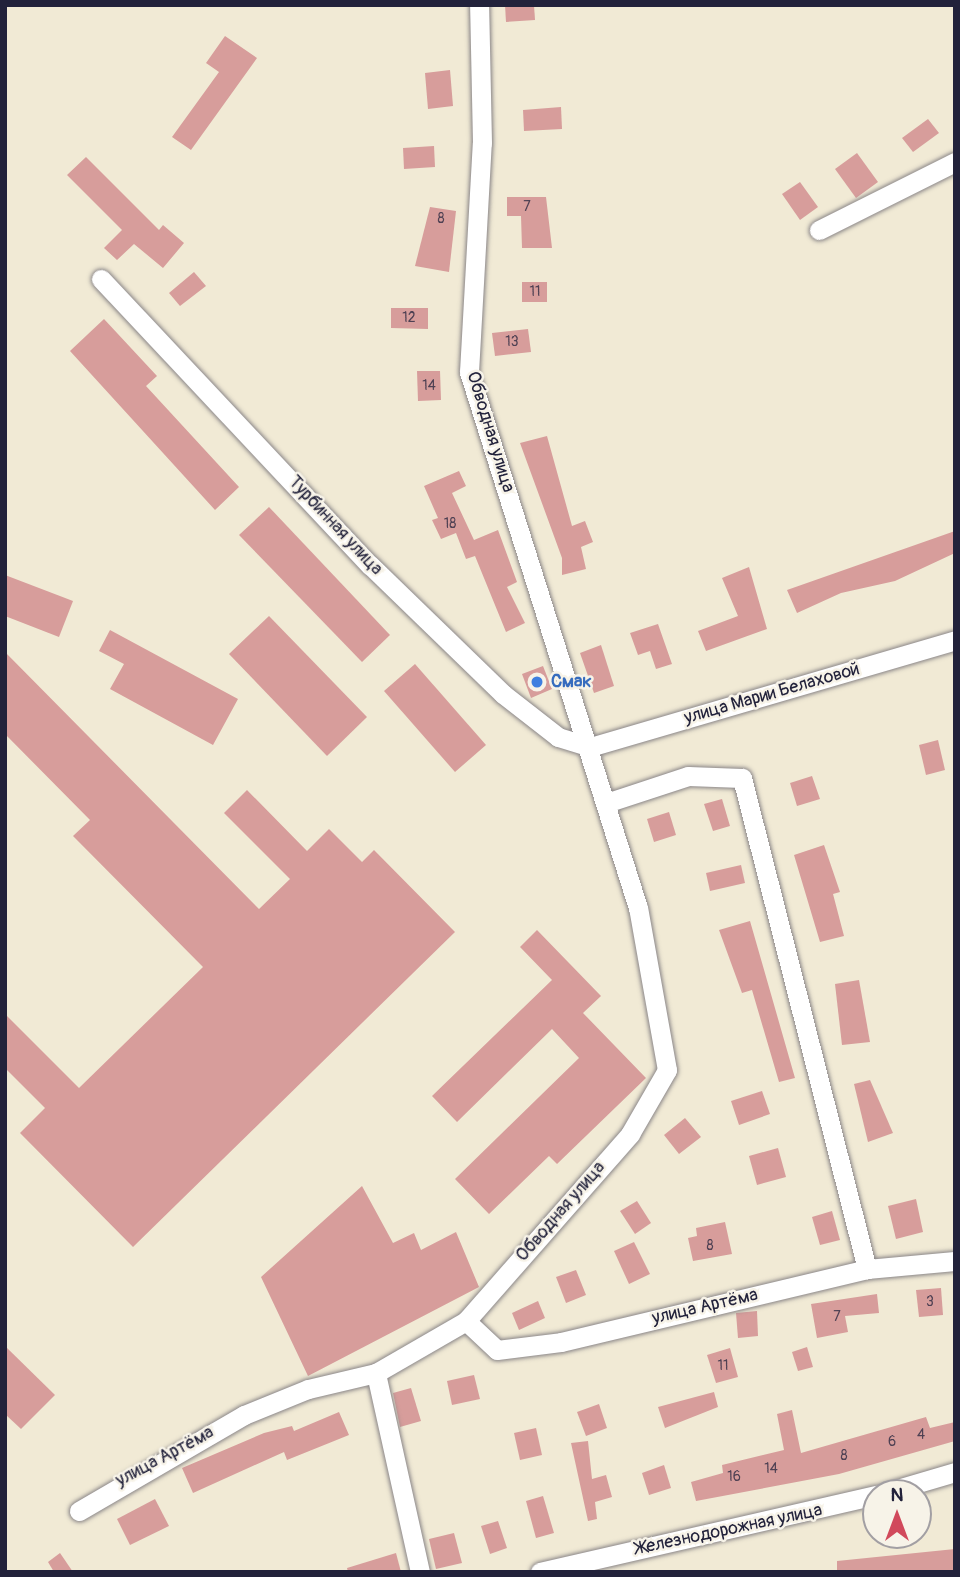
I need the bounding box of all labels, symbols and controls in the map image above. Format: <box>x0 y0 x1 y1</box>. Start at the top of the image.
house number: 7 <box>523 199 531 215</box>
house number: 8 <box>437 211 445 227</box>
house number: 11 <box>530 284 540 300</box>
house number: 12 <box>402 310 416 326</box>
house number: 13 <box>505 334 519 350</box>
street label: Обводная улица <box>461 369 519 495</box>
house number: 14 <box>422 378 436 394</box>
street label: Турбинная улица <box>283 472 387 580</box>
house number: 18 <box>444 516 456 532</box>
street label: улица Марии Белаховой <box>682 659 862 729</box>
place label: Смак <box>551 671 592 693</box>
marker: Смак <box>529 674 545 690</box>
street label: Обводная улица <box>512 1158 610 1266</box>
house number: 8 <box>706 1238 714 1254</box>
street label: улица Артёма <box>650 1284 760 1330</box>
house number: 3 <box>926 1294 934 1310</box>
house number: 7 <box>833 1309 841 1325</box>
house number: 11 <box>718 1358 728 1374</box>
street label: улица Артёма <box>112 1422 218 1492</box>
house number: 4 <box>917 1427 925 1443</box>
house number: 6 <box>888 1434 896 1450</box>
house number: 8 <box>840 1448 848 1464</box>
house number: 14 <box>764 1461 778 1477</box>
house number: 16 <box>727 1469 741 1485</box>
north arrow <box>862 1479 932 1549</box>
text: N <box>891 1483 903 1507</box>
street label: Железнодорожная улица <box>634 1500 824 1560</box>

